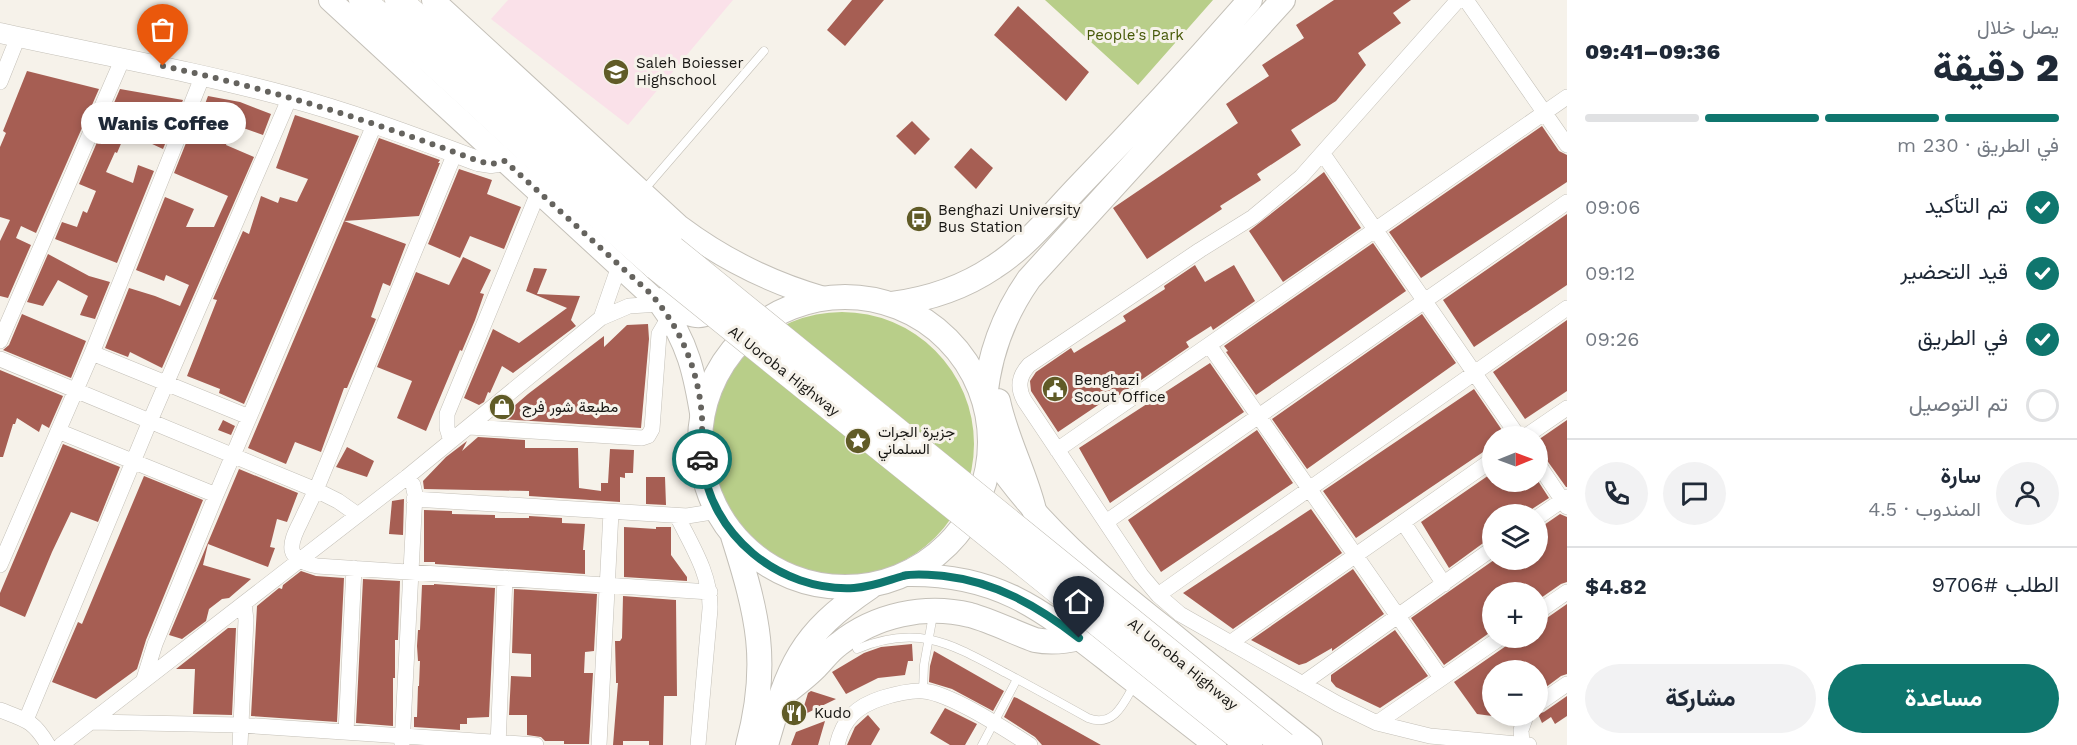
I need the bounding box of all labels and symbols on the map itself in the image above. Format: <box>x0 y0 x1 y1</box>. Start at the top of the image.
pin <box>137 4 188 66</box>
park label: People's Park <box>1086 26 1184 44</box>
place label: Saleh Boiesser Highschool <box>636 54 744 89</box>
school or university icon: Saleh Boiesser Highschool <box>601 57 631 87</box>
callout: Wanis Coffee <box>80 102 246 144</box>
place label: Benghazi University Bus Station <box>938 201 1081 236</box>
bus stop icon: Benghazi University Bus Station <box>904 204 934 234</box>
street label: Al Uoroba Highway <box>725 322 843 420</box>
place label: Benghazi Scout Office <box>1074 371 1166 406</box>
public building icon: Benghazi Scout Office <box>1040 374 1070 404</box>
shop icon: مطبعة شور فرج <box>487 392 517 422</box>
place label: مطبعة شور فرج <box>522 398 618 418</box>
place label: جزيرة الجرات السلماني <box>878 423 955 462</box>
place icon: جزيرة الجرات السلماني <box>843 426 873 456</box>
north arrow <box>1482 426 1548 492</box>
courier <box>672 429 732 489</box>
pin <box>1053 576 1104 638</box>
street label: Al Uoroba Highway <box>1124 614 1242 714</box>
restaurant icon: Kudo <box>779 698 809 728</box>
place label: Kudo <box>814 704 851 722</box>

